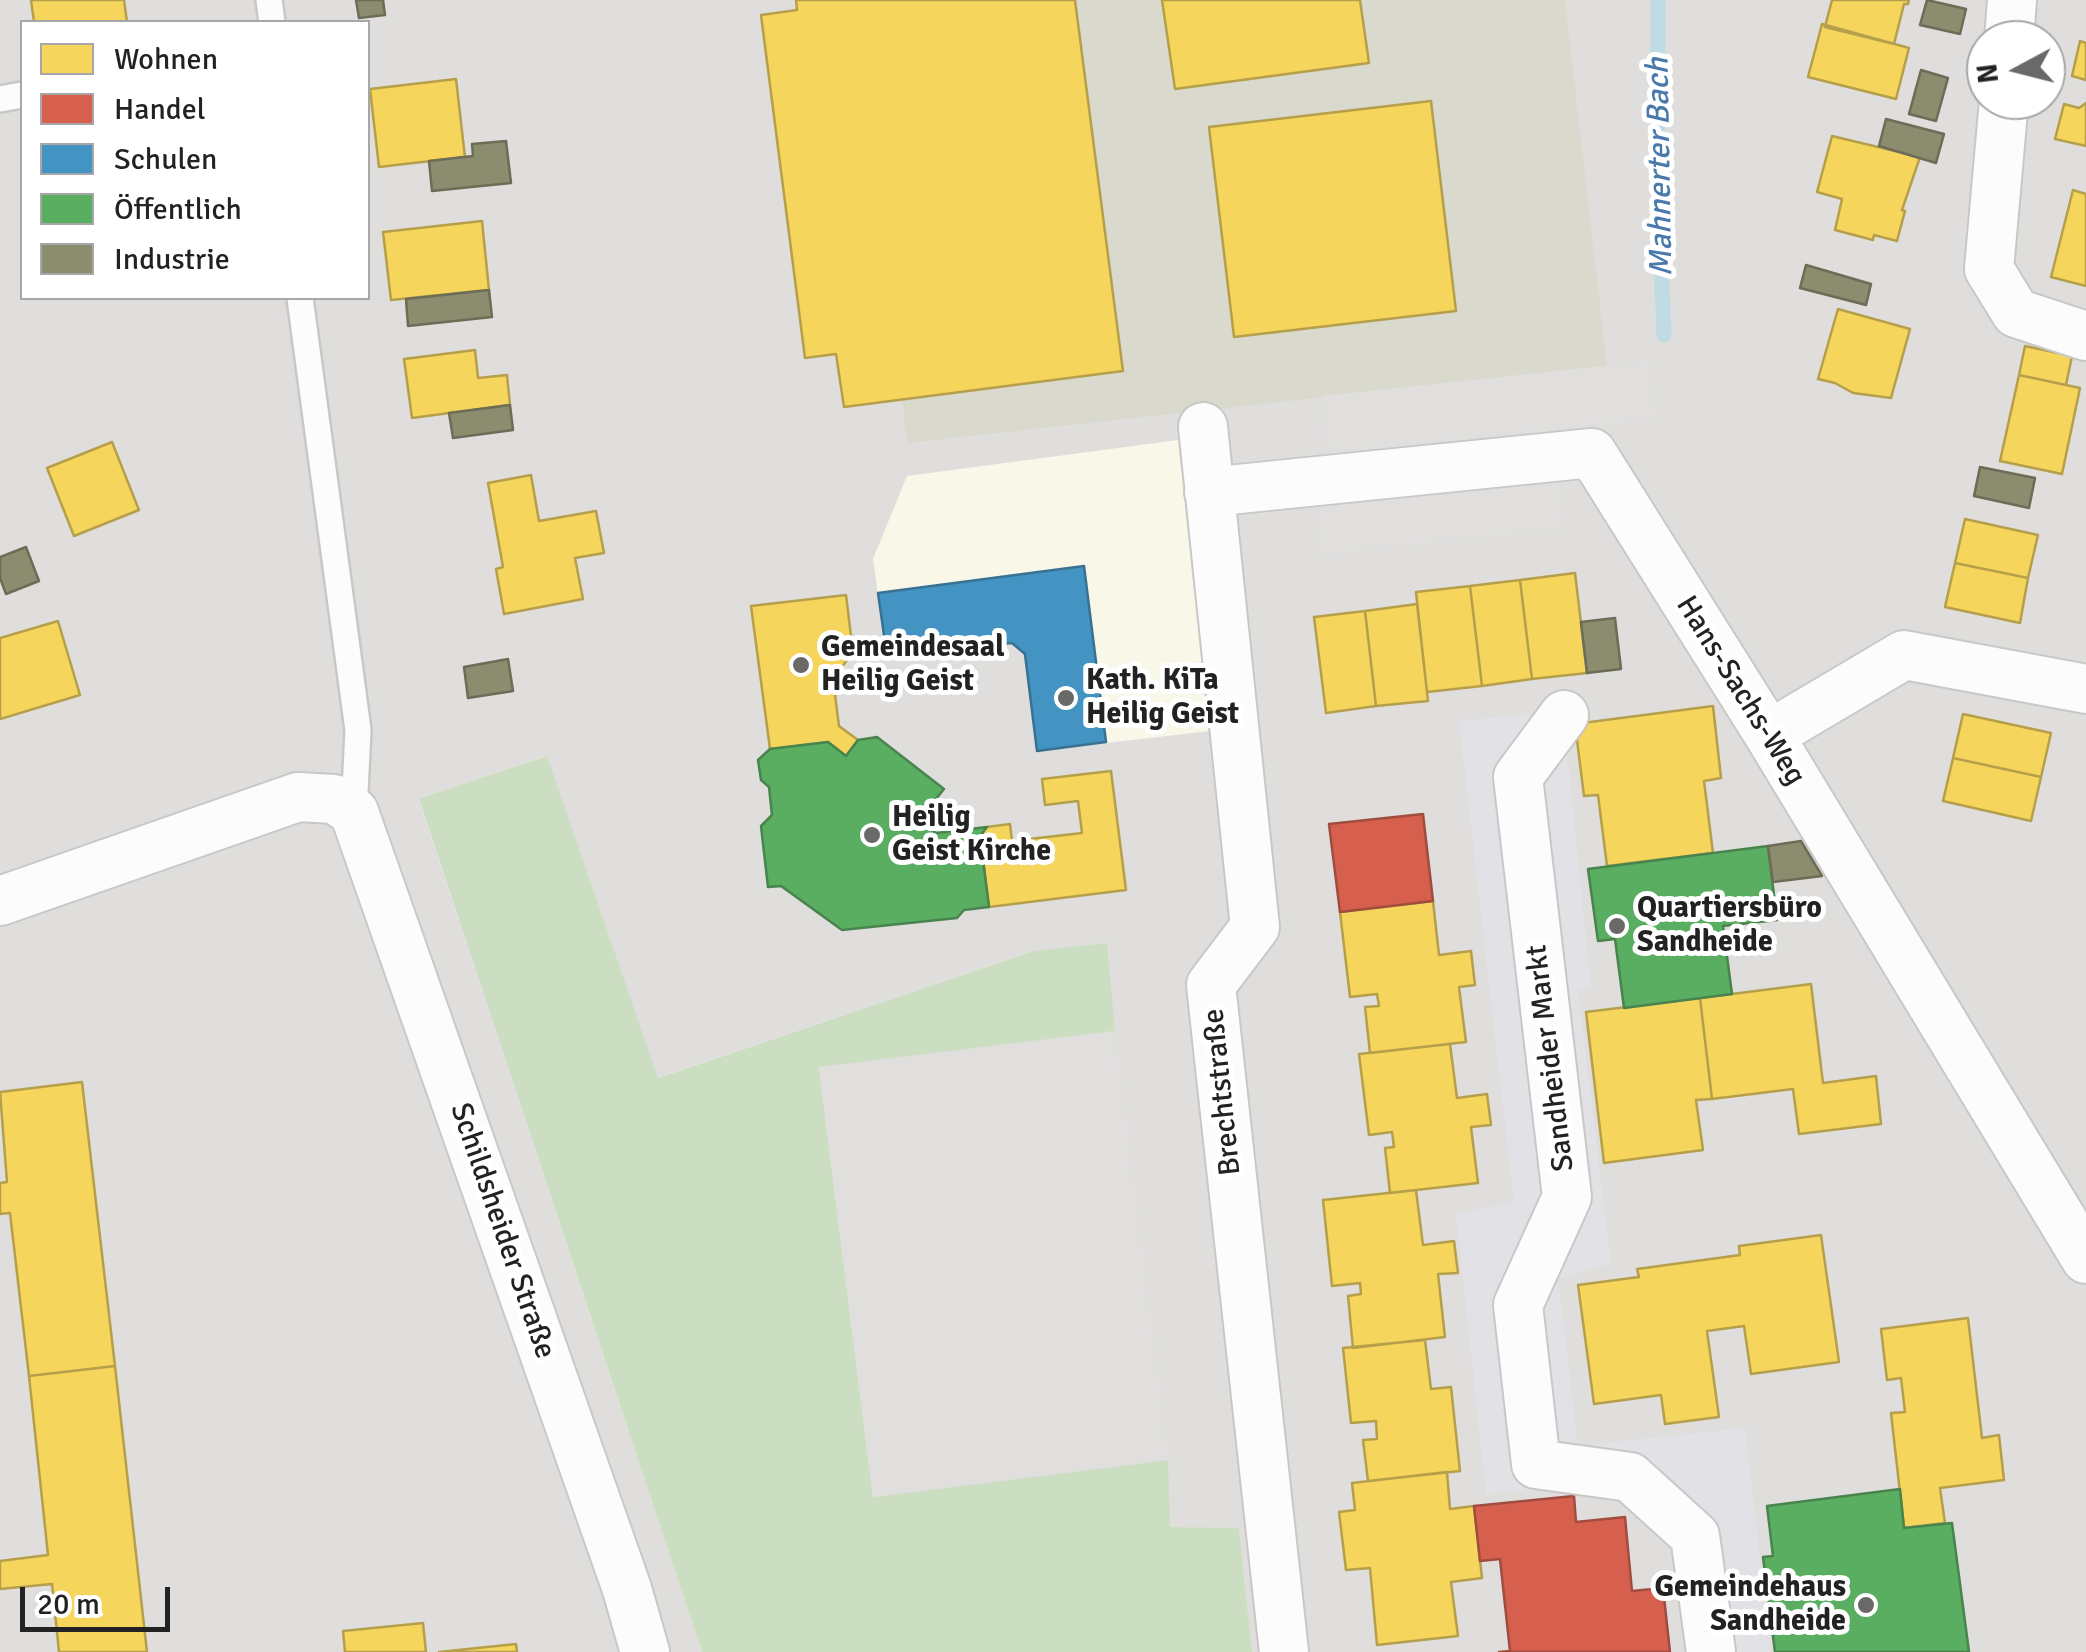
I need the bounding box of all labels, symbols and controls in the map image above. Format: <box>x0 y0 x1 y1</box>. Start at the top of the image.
legend <box>20 20 370 300</box>
north arrow <box>1966 20 2066 120</box>
text: Wohnen <box>114 41 218 78</box>
water label: Mahnerter Bach <box>1640 57 1682 277</box>
text: N <box>1970 62 2006 85</box>
text: Handel <box>114 91 206 128</box>
text: Schulen <box>114 141 217 178</box>
text: Öffentlich <box>114 191 242 228</box>
text: Industrie <box>114 241 230 278</box>
street label: Hans-Sachs-Weg <box>1667 590 1813 792</box>
place label: Gemeindesaal Heilig Geist <box>821 630 1005 700</box>
marker: Gemeindesaal Heilig Geist <box>790 654 812 676</box>
place label: Kath. KiTa Heilig Geist <box>1086 663 1239 734</box>
marker: Kath. KiTa Heilig Geist <box>1055 687 1077 709</box>
place label: Heilig Geist Kirche <box>892 800 1051 870</box>
marker: Heilig Geist Kirche <box>861 824 883 846</box>
place label: Quartiersbüro Sandheide <box>1637 891 1822 962</box>
marker: Quartiersbüro Sandheide <box>1606 915 1628 937</box>
street label: Sandheider Markt <box>1519 943 1583 1173</box>
street label: Brechtstraße <box>1196 1007 1250 1177</box>
street label: Schildsheider Straße <box>441 1098 563 1364</box>
scale bar <box>25 1567 175 1629</box>
place label: Gemeindehaus Sandheide <box>1654 1570 1846 1640</box>
text: 20 m <box>37 1586 100 1623</box>
marker: Gemeindehaus Sandheide <box>1855 1594 1877 1616</box>

